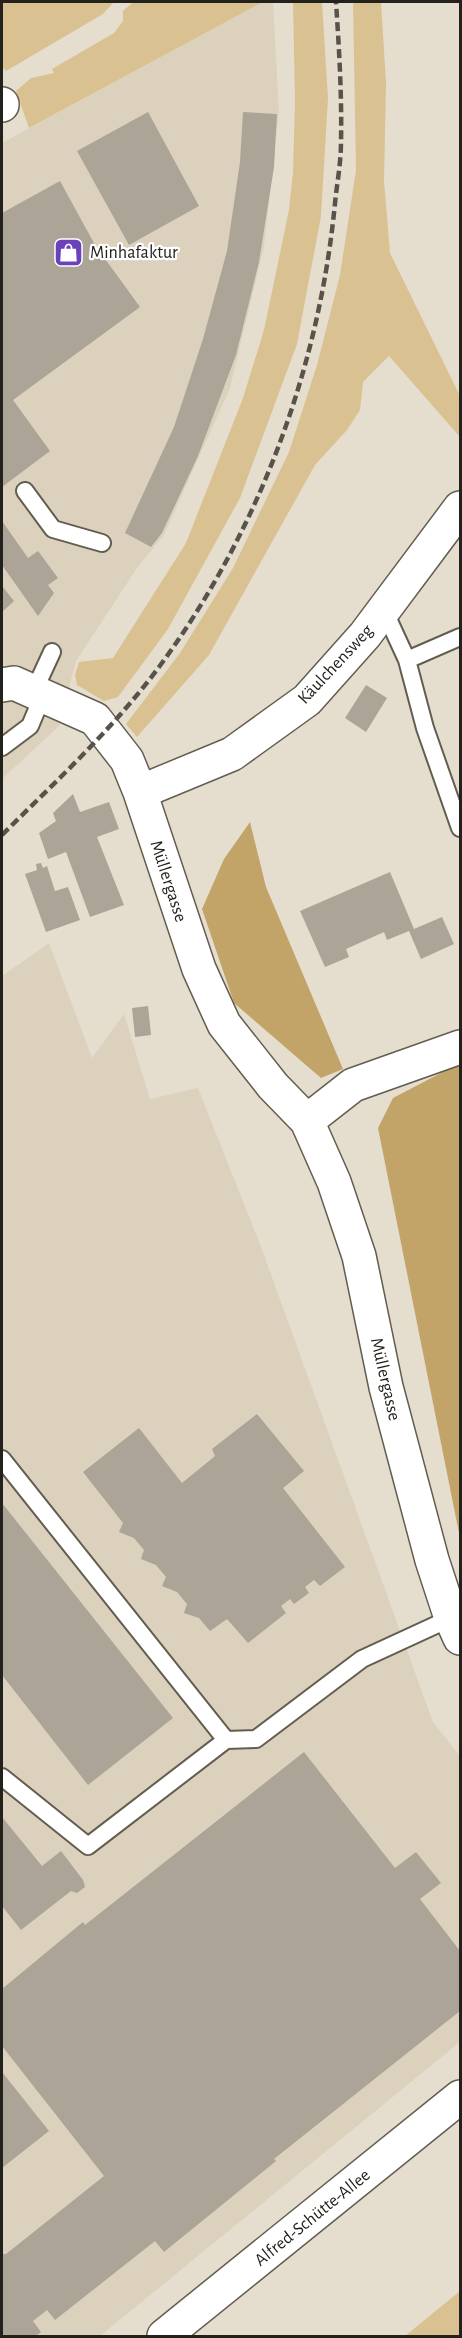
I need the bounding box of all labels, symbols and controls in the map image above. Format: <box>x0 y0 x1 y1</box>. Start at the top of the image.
shop icon: Minhafaktur <box>53 236 85 268</box>
place label: Minhafaktur <box>90 244 178 262</box>
street label: Käulchensweg <box>295 621 377 708</box>
street label: Müllergasse <box>146 838 190 924</box>
street label: Müllergasse <box>367 1336 403 1422</box>
street label: Alfred-Schütte-Allee <box>251 2166 374 2270</box>

